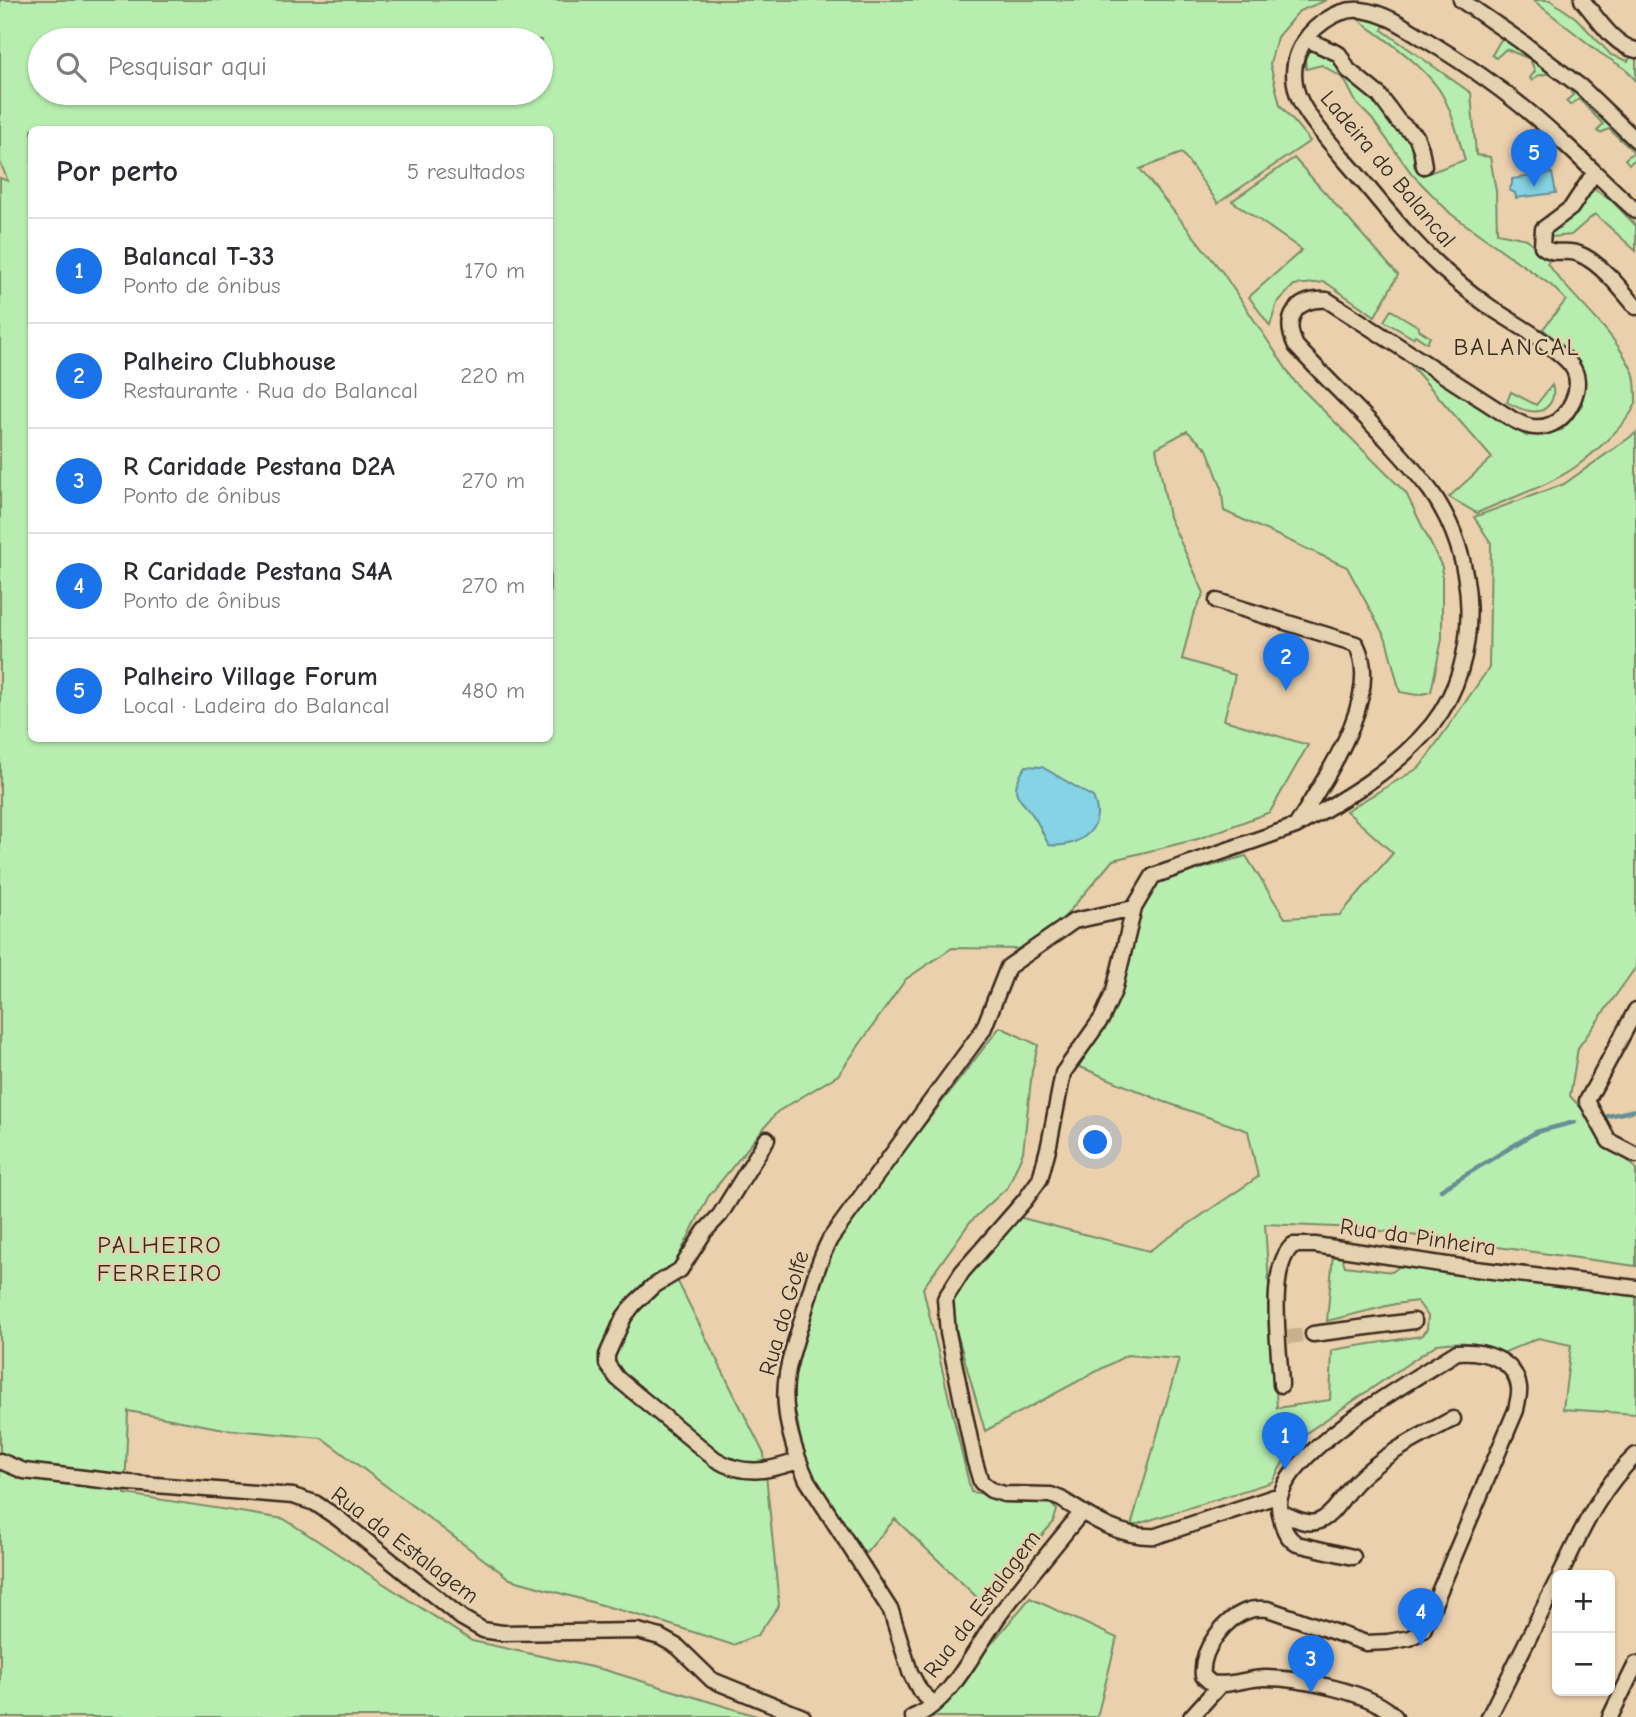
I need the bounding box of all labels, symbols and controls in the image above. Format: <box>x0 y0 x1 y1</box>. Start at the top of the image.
search box <box>28 28 553 105</box>
icon: search <box>52 48 90 86</box>
text: Pesquisar aqui <box>108 52 267 82</box>
street label: Ladeira do Balancal <box>1315 85 1461 253</box>
pin: 5 <box>1511 129 1557 187</box>
text: Por perto <box>56 154 178 189</box>
text: 5 resultados <box>407 158 525 185</box>
text: Balancal T-33 <box>123 242 274 272</box>
text: 1 <box>74 257 84 284</box>
text: 170 m <box>464 257 525 284</box>
text: Ponto de ônibus <box>123 272 281 299</box>
district label: BALANCAL <box>1453 333 1581 361</box>
text: Palheiro Clubhouse <box>123 347 336 377</box>
text: 2 <box>73 362 85 389</box>
text: 220 m <box>460 362 525 389</box>
text: Restaurante · Rua do Balancal <box>123 377 418 404</box>
text: R Caridade Pestana D2A <box>123 452 395 482</box>
text: 3 <box>73 467 85 494</box>
text: 270 m <box>461 467 525 494</box>
text: Ponto de ônibus <box>123 482 281 509</box>
text: R Caridade Pestana S4A <box>123 557 392 587</box>
text: 4 <box>74 572 84 599</box>
text: 270 m <box>461 572 525 599</box>
text: Ponto de ônibus <box>123 587 281 614</box>
pin: 2 <box>1263 633 1309 691</box>
text: Palheiro Village Forum <box>123 662 378 692</box>
text: 5 <box>73 677 85 704</box>
text: 480 m <box>461 677 525 704</box>
text: Local · Ladeira do Balancal <box>123 692 390 719</box>
your location <box>1078 1125 1112 1159</box>
street label: Rua da Pinheira <box>1338 1213 1498 1261</box>
district label: PALHEIRO FERREIRO <box>97 1231 223 1287</box>
street label: Rua do Golfe <box>753 1248 815 1378</box>
pin: 1 <box>1262 1412 1308 1470</box>
street label: Rua da Estalagem <box>326 1481 484 1609</box>
street label: Rua da Estalagem <box>918 1525 1046 1683</box>
map controls <box>1552 1570 1615 1696</box>
button: + <box>1552 1570 1615 1633</box>
pin: 4 <box>1398 1588 1444 1646</box>
button: − <box>1552 1633 1615 1696</box>
pin: 3 <box>1288 1635 1334 1693</box>

